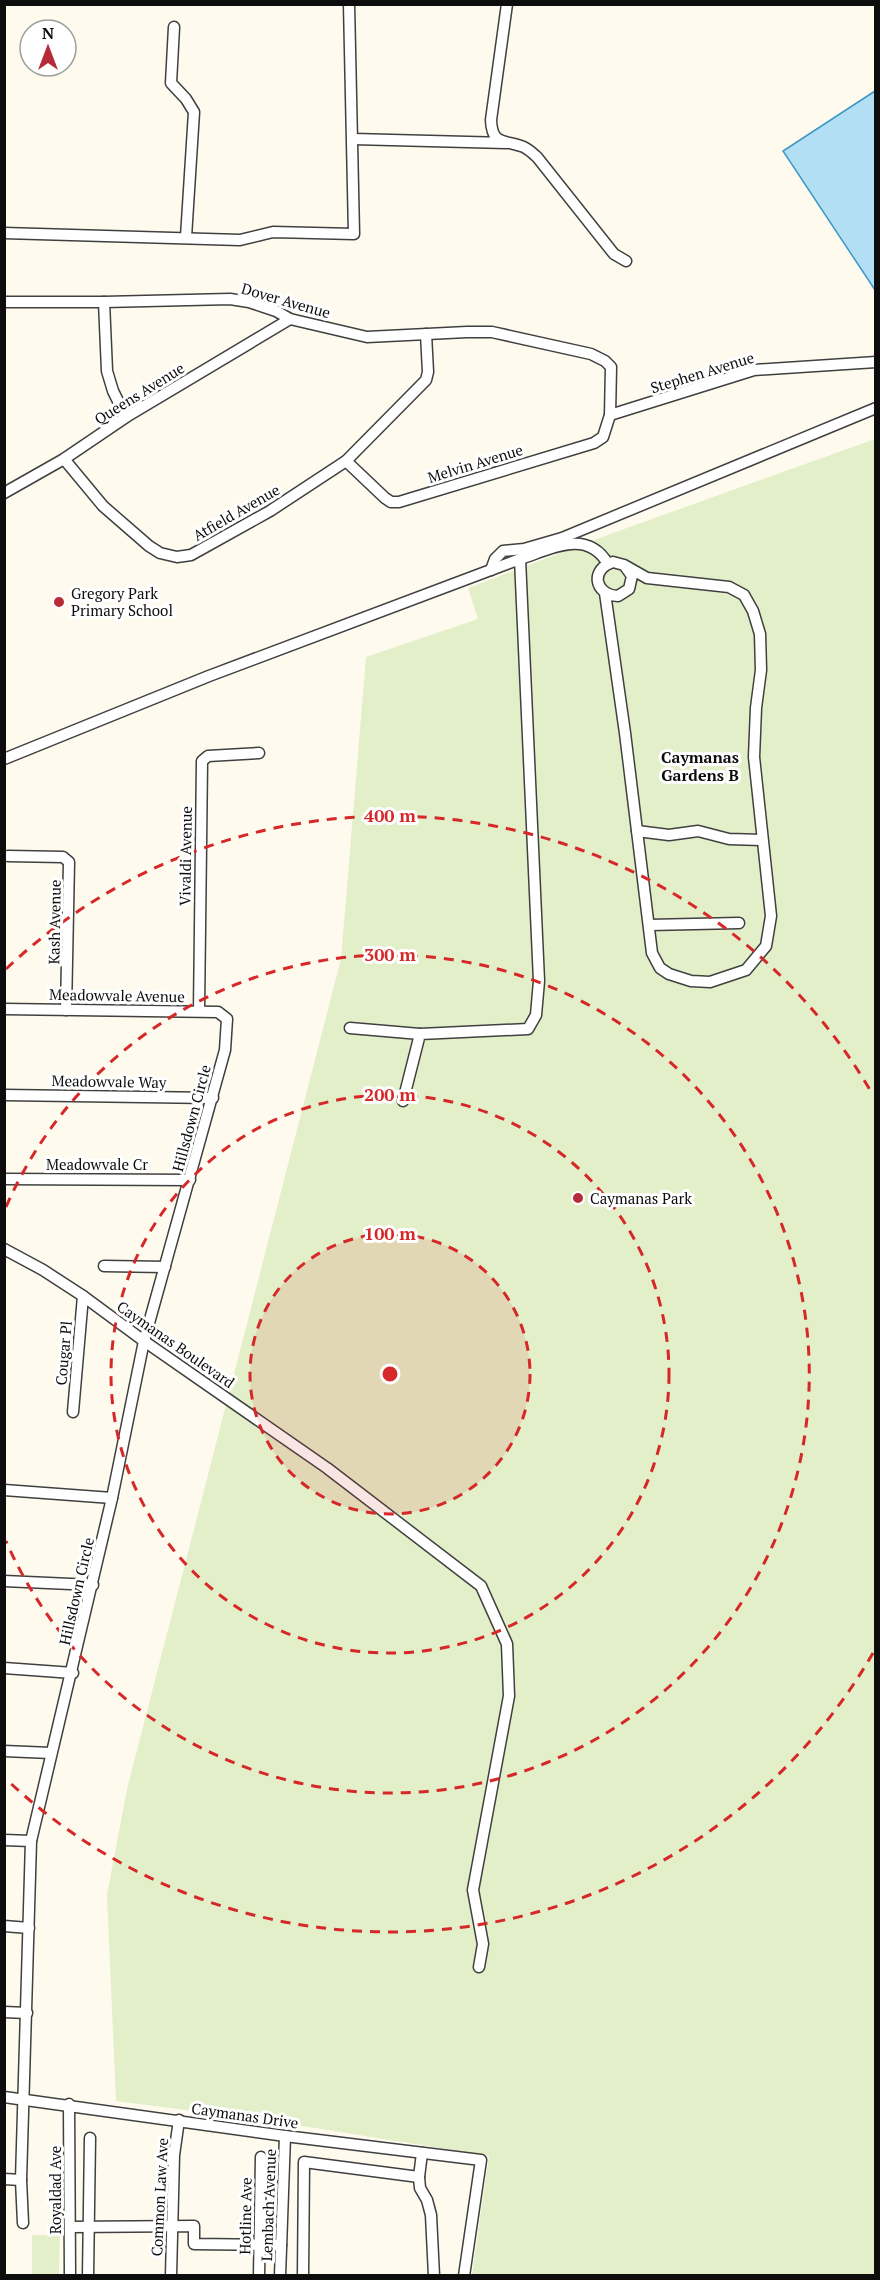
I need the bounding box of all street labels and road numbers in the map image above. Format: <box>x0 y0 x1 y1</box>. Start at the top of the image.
street label: Dover Avenue <box>239 278 333 322</box>
street label: Stephen Avenue <box>648 347 756 397</box>
street label: Queens Avenue <box>90 357 188 429</box>
street label: Melvin Avenue <box>425 439 525 487</box>
street label: Atfield Avenue <box>189 479 283 545</box>
street label: Vivaldi Avenue <box>174 806 196 906</box>
street label: Kash Avenue <box>43 879 65 965</box>
street label: Meadowvale Avenue <box>49 984 185 1006</box>
street label: Hillsdown Circle <box>167 1062 215 1174</box>
street label: Meadowvale Way <box>51 1070 167 1092</box>
street label: Meadowvale Cr <box>46 1154 148 1174</box>
street label: Caymanas Boulevard <box>113 1296 239 1392</box>
street label: Cougar Pl <box>50 1320 76 1386</box>
street label: Hillsdown Circle <box>54 1535 98 1647</box>
street label: Caymanas Drive <box>190 2098 300 2132</box>
street label: Common Law Ave <box>146 2137 172 2257</box>
street label: Royaldad Ave <box>45 2146 65 2234</box>
street label: Lembach Avenue <box>256 2148 280 2262</box>
street label: Hotline Ave <box>234 2177 256 2255</box>

